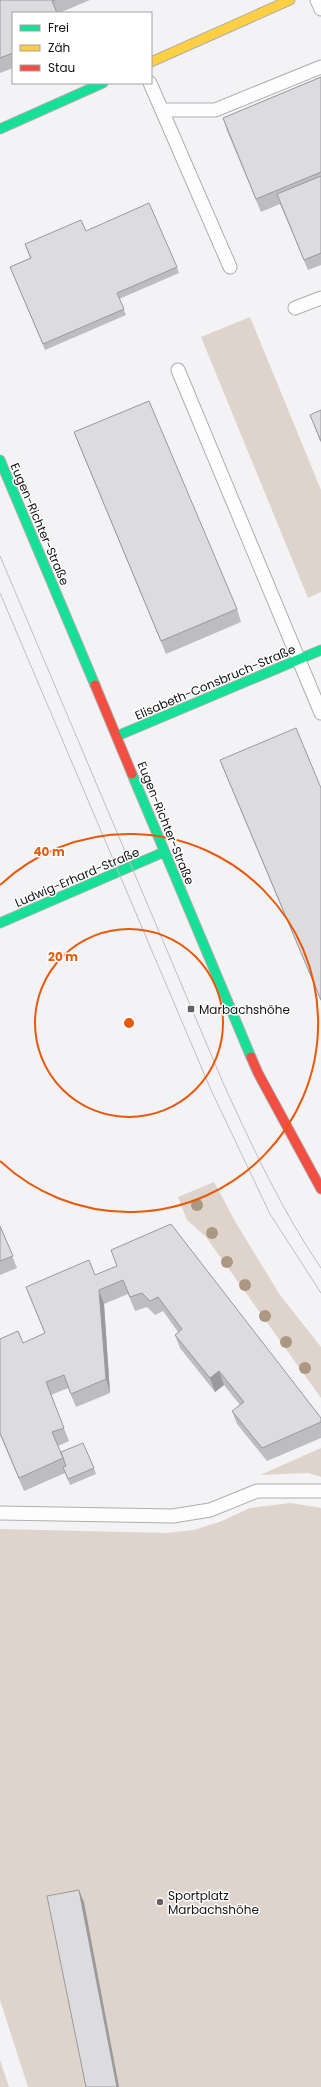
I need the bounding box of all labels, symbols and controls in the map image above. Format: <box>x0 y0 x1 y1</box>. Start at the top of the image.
legend <box>12 12 152 84</box>
text: Frei <box>48 19 69 36</box>
text: Zäh <box>48 39 70 56</box>
text: Stau <box>48 59 75 76</box>
street label: Eugen-Richter-Straße <box>7 460 73 588</box>
street label: Elisabeth-Consbruch-Straße <box>132 640 298 724</box>
street label: Eugen-Richter-Straße <box>134 759 198 887</box>
street label: Ludwig-Erhard-Straße <box>12 843 142 911</box>
text: 40 m <box>33 843 65 860</box>
text: 20 m <box>48 948 78 965</box>
place label: Marbachshöhe <box>199 1001 290 1018</box>
marker: Marbachshöhe <box>186 1004 196 1014</box>
centre of rings <box>122 1016 136 1030</box>
place label: Sportplatz Marbachshöhe <box>168 1887 259 1918</box>
marker: Sportplatz Marbachshöhe <box>155 1897 165 1907</box>

